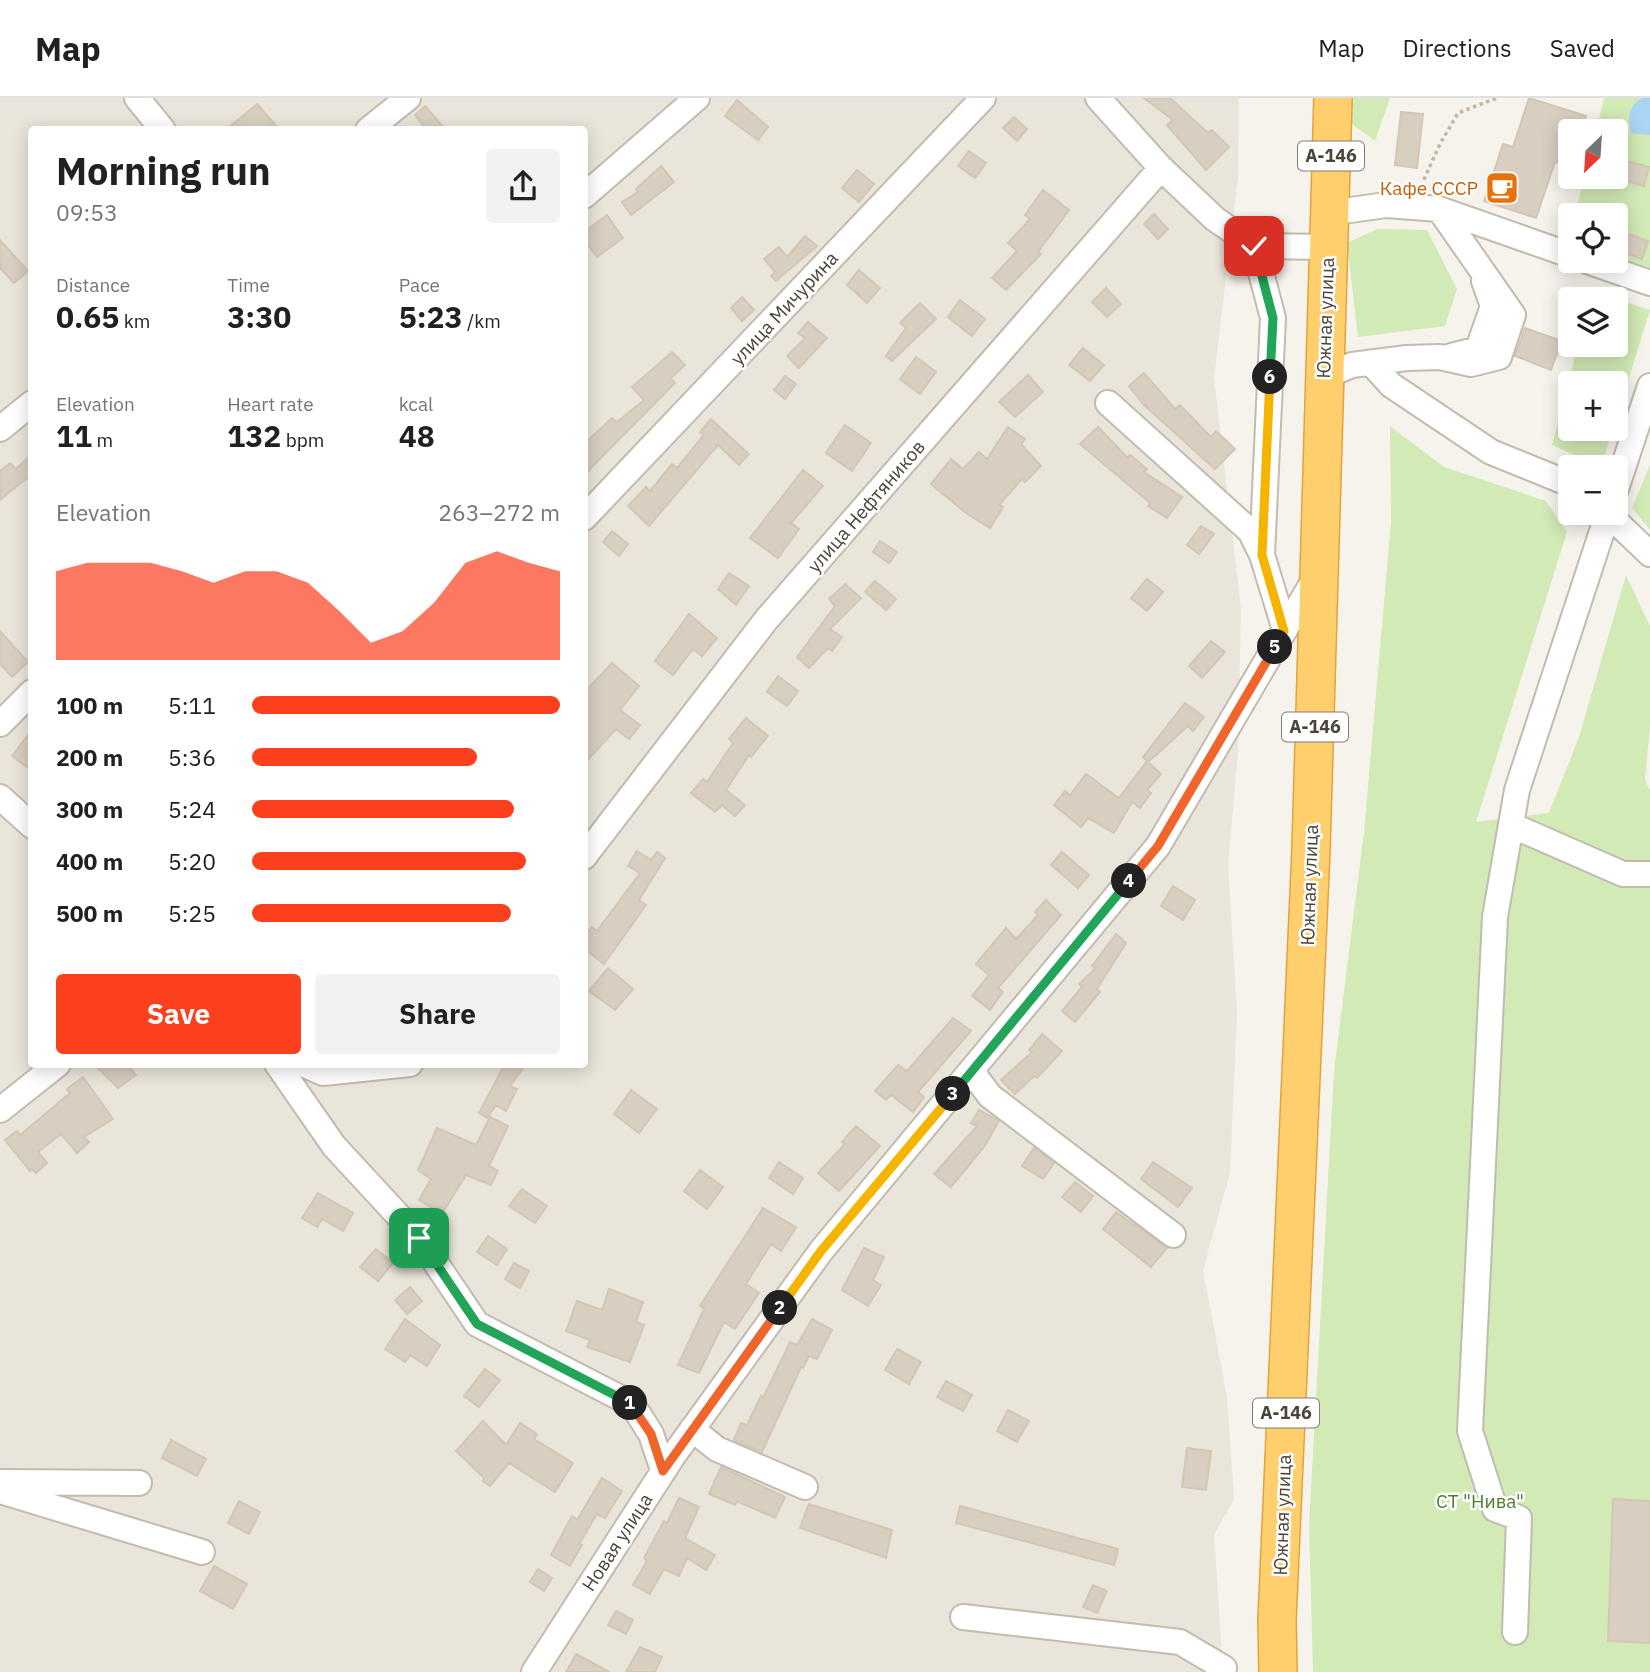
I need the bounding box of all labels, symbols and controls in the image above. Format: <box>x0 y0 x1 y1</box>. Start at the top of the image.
text: Map <box>35 27 101 70</box>
text: Map <box>1318 32 1364 64</box>
text: Directions <box>1402 32 1512 64</box>
text: Saved <box>1550 32 1615 64</box>
north arrow <box>1558 119 1628 189</box>
map controls <box>1558 119 1628 525</box>
road number: А-146 <box>1298 142 1364 170</box>
text: Morning run <box>56 146 271 195</box>
button: share <box>486 149 560 223</box>
cafe icon: Кафе СССР <box>1483 169 1521 207</box>
place label: Кафе СССР <box>1380 176 1478 200</box>
text: 09:53 <box>56 197 118 227</box>
button: locate <box>1558 203 1628 273</box>
pin <box>1224 216 1284 276</box>
icon: check <box>1235 227 1273 265</box>
street label: улица Мичурина <box>725 246 843 370</box>
street label: Южная улица <box>1311 257 1339 379</box>
text: Distance <box>56 273 130 297</box>
text: Time <box>227 273 270 297</box>
text: Pace <box>399 273 440 297</box>
button: layers <box>1558 287 1628 357</box>
text: 0.65 <box>56 297 119 336</box>
text: 3:30 <box>227 297 291 336</box>
text: 5:23 <box>399 297 463 336</box>
text: km <box>119 309 150 333</box>
text: /km <box>463 309 501 333</box>
pin: 6 <box>1252 360 1288 394</box>
text: 6 <box>1264 364 1275 388</box>
button: + <box>1558 371 1628 441</box>
text: Elevation <box>56 392 135 416</box>
text: Heart rate <box>227 392 314 416</box>
text: kcal <box>399 392 433 416</box>
text: 11 <box>56 416 92 455</box>
text: 132 <box>227 416 281 455</box>
text: 48 <box>399 416 435 455</box>
text: m <box>92 428 113 452</box>
text: bpm <box>281 428 324 452</box>
street label: улица Нефтяников <box>802 435 930 577</box>
button: − <box>1558 455 1628 525</box>
text: Elevation <box>56 497 151 527</box>
text: 263–272 m <box>438 497 560 527</box>
pin: 5 <box>1258 630 1292 664</box>
text: 5 <box>1269 634 1280 658</box>
text: 100 m <box>56 690 123 720</box>
text: 5:11 <box>168 690 216 720</box>
road number: А-146 <box>1282 712 1348 742</box>
text: 200 m <box>56 742 123 772</box>
text: 5:36 <box>168 742 216 772</box>
text: 300 m <box>56 794 123 824</box>
text: 5:24 <box>168 794 216 824</box>
street label: Южная улица <box>1295 824 1323 946</box>
text: 400 m <box>56 846 123 876</box>
text: 5:20 <box>168 846 216 876</box>
pin: 4 <box>1112 864 1146 898</box>
text: 4 <box>1123 868 1134 892</box>
text: 500 m <box>56 898 123 928</box>
text: 5:25 <box>168 898 216 928</box>
button: Save <box>56 974 301 1054</box>
button: Share <box>315 974 560 1054</box>
pin: 3 <box>936 1076 970 1112</box>
text: 3 <box>947 1081 958 1105</box>
pin <box>389 1208 449 1268</box>
icon: arrive <box>400 1219 438 1257</box>
pin: 2 <box>762 1290 798 1326</box>
text: 2 <box>774 1295 785 1319</box>
pin: 1 <box>612 1386 648 1420</box>
text: 1 <box>624 1390 635 1414</box>
road number: А-146 <box>1253 1398 1319 1428</box>
street label: Южная улица <box>1268 1454 1296 1576</box>
street label: Новая улица <box>576 1488 658 1596</box>
park label: СТ "Нива" <box>1436 1489 1524 1513</box>

